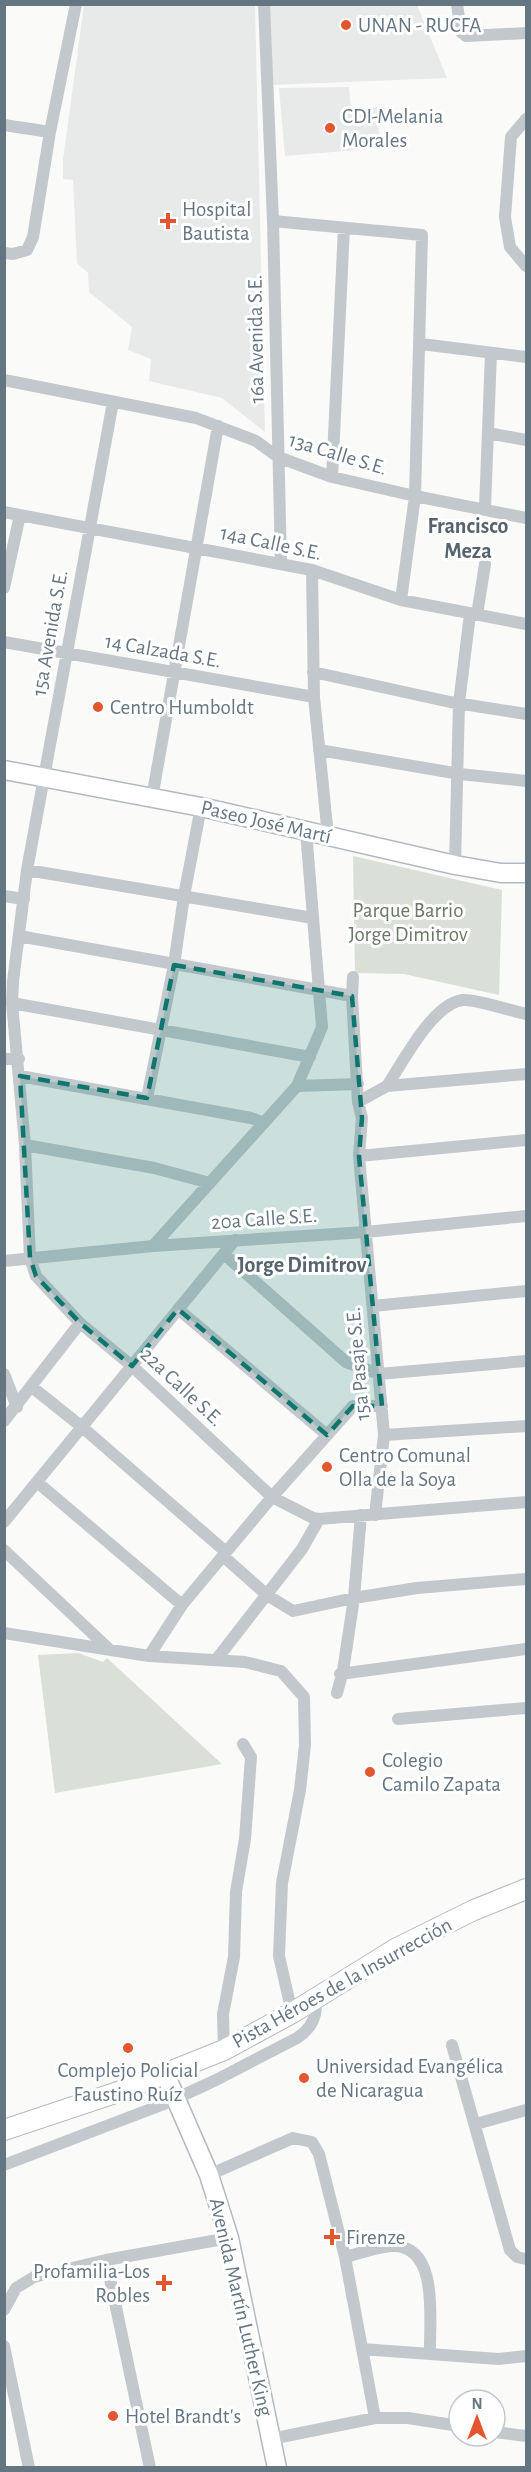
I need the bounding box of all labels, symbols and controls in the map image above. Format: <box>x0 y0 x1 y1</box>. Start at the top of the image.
place label: UNAN - RUCFA <box>358 15 481 36</box>
marker: UNAN - RUCFA <box>339 18 353 32</box>
place label: CDI-Melania Morales <box>342 106 444 151</box>
marker: CDI-Melania Morales <box>323 121 337 135</box>
place label: Hospital Bautista <box>182 199 251 244</box>
marker: Hospital Bautista <box>159 212 177 230</box>
street label: 16a Avenida S.E. <box>244 275 268 403</box>
street label: 13a Calle S.E. <box>286 429 390 479</box>
district label: Francisco Meza <box>427 515 509 562</box>
street label: 14a Calle S.E. <box>218 522 324 564</box>
street label: 15a Avenida S.E. <box>29 568 71 698</box>
street label: 14 Calzada S.E. <box>103 630 223 672</box>
place label: Centro Humboldt <box>110 697 254 718</box>
marker: Centro Humboldt <box>91 700 105 714</box>
street label: Paseo José Martí <box>199 797 334 847</box>
park label: Parque Barrio Jorge Dimitrov <box>348 900 468 945</box>
street label: 20a Calle S.E. <box>210 1205 318 1233</box>
district label: Jorge Dimitrov <box>238 1254 367 1276</box>
street label: 15a Pasaje S.E. <box>343 1306 373 1422</box>
street label: 22a Calle S.E. <box>137 1344 227 1430</box>
place label: Centro Comunal Olla de la Soya <box>339 1445 471 1490</box>
marker: Centro Comunal Olla de la Soya <box>320 1460 334 1474</box>
place label: Colegio Camilo Zapata <box>382 1750 501 1795</box>
marker: Colegio Camilo Zapata <box>363 1765 377 1779</box>
street label: Pista Héroes de la Insurrección <box>229 1914 455 2052</box>
marker: Complejo Policial Faustino Ruíz <box>121 2041 135 2055</box>
place label: Universidad Evangélica de Nicaragua <box>316 2056 504 2101</box>
place label: Complejo Policial Faustino Ruíz <box>58 2060 198 2105</box>
marker: Universidad Evangélica de Nicaragua <box>297 2071 311 2085</box>
street label: Avenida Martín Luther King <box>206 2196 277 2419</box>
place label: Firenze <box>346 2227 406 2248</box>
marker: Firenze <box>323 2228 341 2246</box>
place label: Profamilia-Los Robles <box>33 2261 150 2306</box>
marker: Profamilia-Los Robles <box>155 2274 173 2292</box>
north arrow <box>447 2388 507 2448</box>
text: N <box>471 2396 483 2412</box>
place label: Hotel Brandt's <box>125 2406 241 2427</box>
marker: Hotel Brandt's <box>106 2409 120 2423</box>

